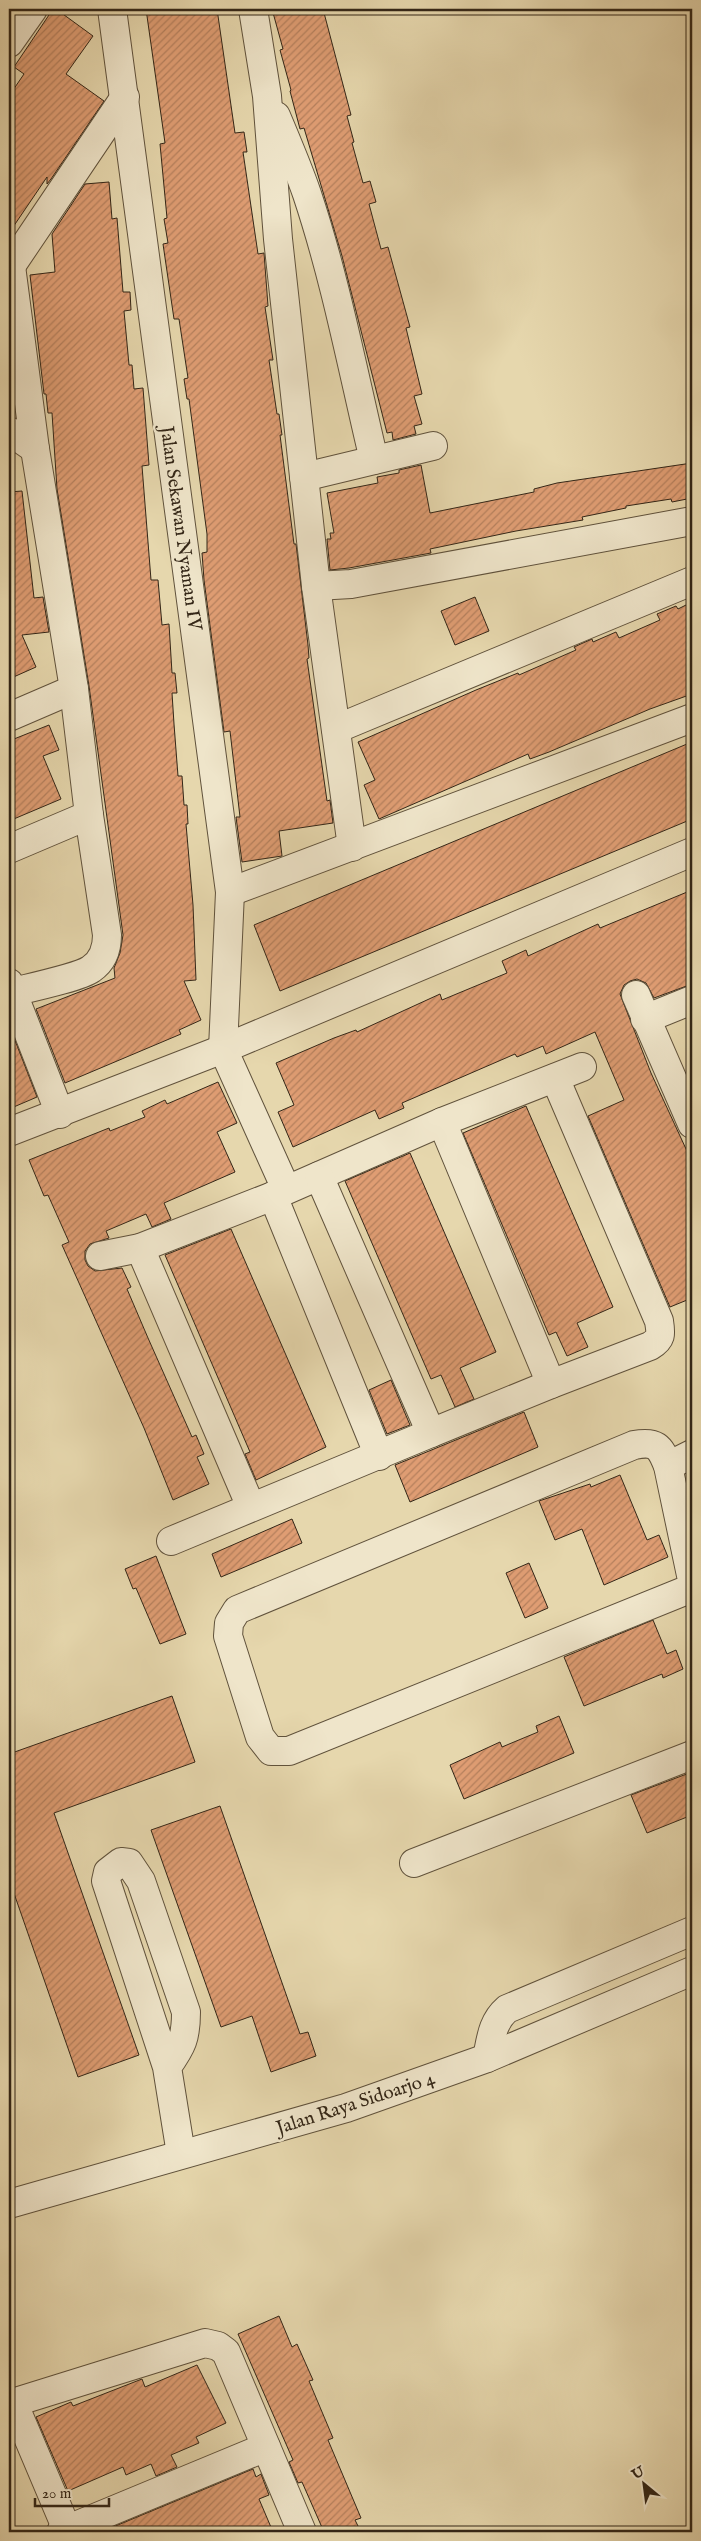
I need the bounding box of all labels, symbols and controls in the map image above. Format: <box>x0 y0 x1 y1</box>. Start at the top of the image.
street label: Jalan Sekawan Nyaman IV <box>154 423 206 632</box>
street label: Jalan Raya Sidoarjo 4 <box>271 2067 439 2142</box>
north arrow <box>618 2458 668 2508</box>
text: U <box>628 2462 649 2485</box>
scale bar <box>35 2476 109 2508</box>
text: 20 m <box>42 2484 72 2503</box>

